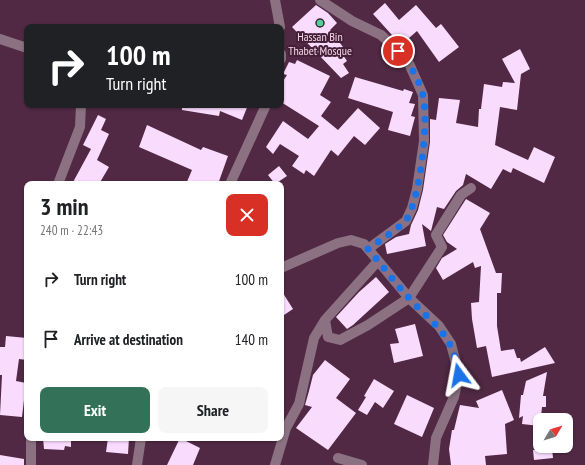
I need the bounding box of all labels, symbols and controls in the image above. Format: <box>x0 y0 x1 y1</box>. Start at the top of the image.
marker: Hassan Bin Thabet Mosque <box>315 18 325 28</box>
place label: Hassan Bin Thabet Mosque <box>288 29 352 58</box>
pin <box>381 34 415 68</box>
text: 100 m <box>106 36 170 73</box>
icon: right <box>40 40 92 92</box>
icon: arrive <box>387 40 409 62</box>
text: Turn right <box>106 72 166 95</box>
text: 3 min <box>40 191 88 222</box>
button: close <box>226 194 268 236</box>
text: 240 m · 22:43 <box>40 222 103 239</box>
icon: right <box>40 268 62 290</box>
text: Turn right <box>74 270 126 289</box>
text: 100 m <box>235 270 268 289</box>
icon: arrive <box>40 328 62 350</box>
text: Arrive at destination <box>74 330 183 349</box>
text: 140 m <box>235 330 268 349</box>
position arrow <box>438 354 480 396</box>
button: Exit <box>40 387 150 433</box>
button: Share <box>158 387 268 433</box>
north arrow <box>533 413 573 453</box>
map controls <box>533 413 573 453</box>

